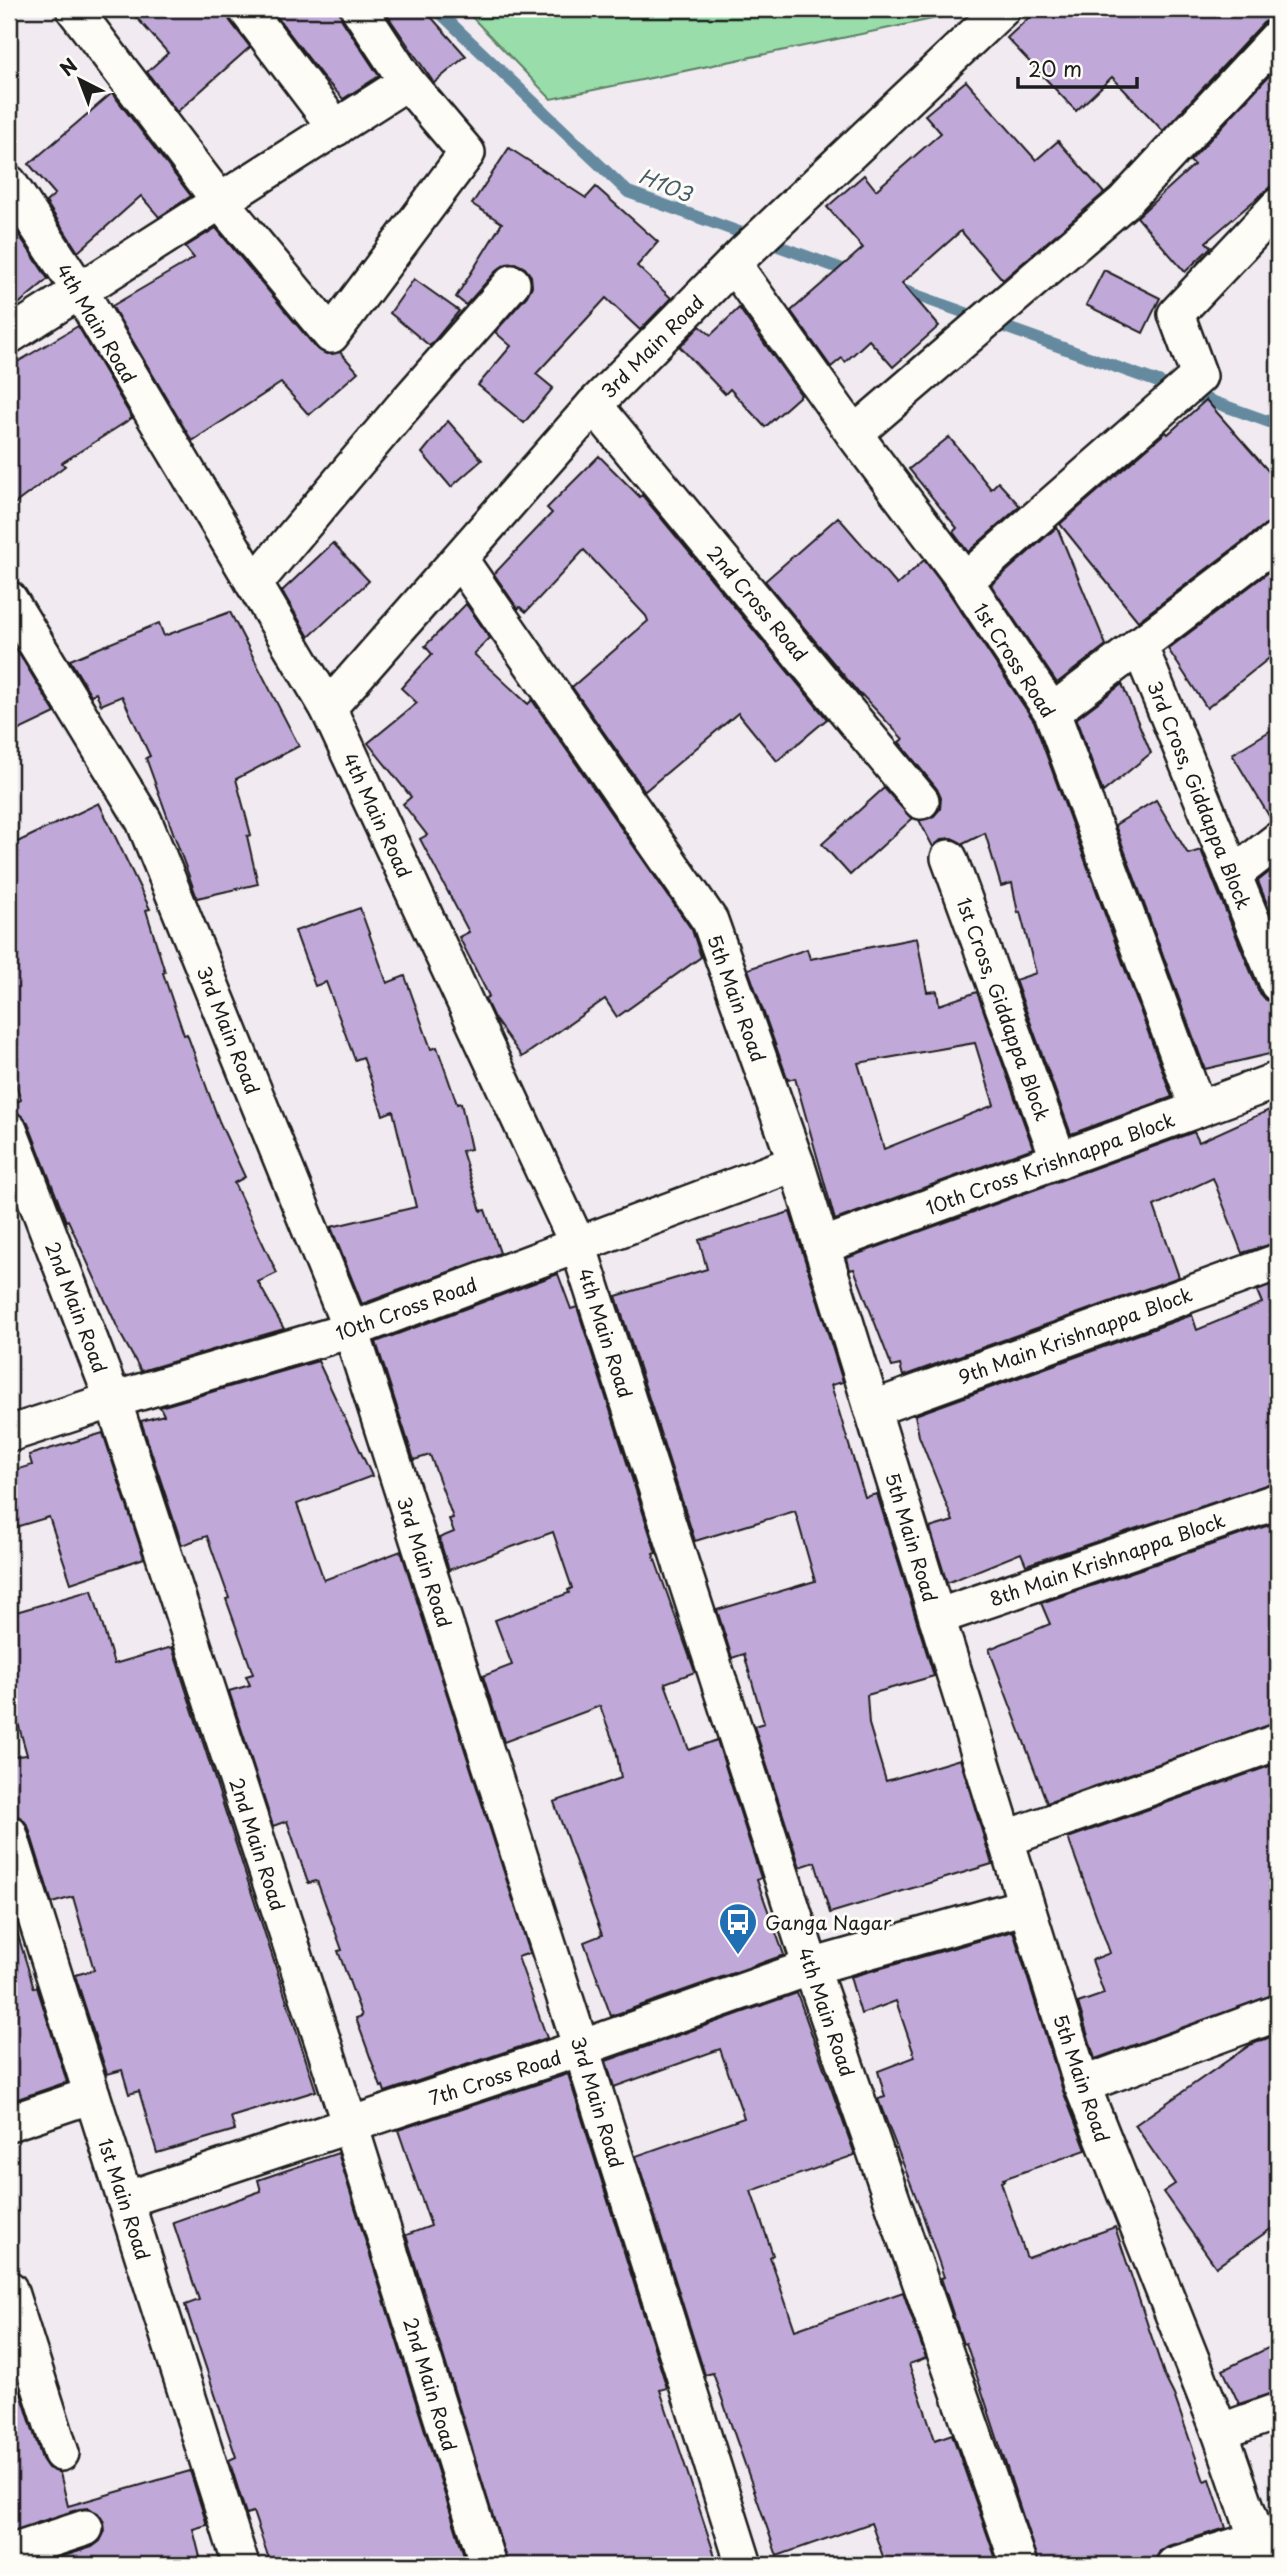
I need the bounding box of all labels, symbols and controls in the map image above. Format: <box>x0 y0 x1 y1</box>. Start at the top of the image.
north arrow <box>46 46 116 116</box>
scale bar <box>1018 46 1136 90</box>
text: N <box>53 51 83 82</box>
text: 20 m <box>1028 52 1082 84</box>
water label: H103 <box>634 159 698 209</box>
street label: 4th Main Road <box>50 258 144 388</box>
street label: 3rd Main Road <box>594 288 710 404</box>
street label: 2nd Cross Road <box>701 539 815 667</box>
street label: 1st Cross Road <box>967 597 1063 723</box>
street label: 3rd Cross, Giddappa Block <box>1141 677 1259 914</box>
street label: 4th Main Road <box>337 748 419 882</box>
street label: 1st Cross, Giddappa Block <box>951 893 1058 1125</box>
street label: 5th Main Road <box>701 930 773 1066</box>
street label: 3rd Main Road <box>191 962 267 1098</box>
street label: 10th Cross Krishnappa Block <box>922 1105 1178 1221</box>
street label: 2nd Main Road <box>39 1237 115 1377</box>
street label: 4th Main Road <box>572 1265 640 1401</box>
street label: 10th Cross Road <box>331 1269 481 1347</box>
street label: 9th Main Krishnappa Block <box>954 1280 1196 1390</box>
street label: 5th Main Road <box>879 1469 945 1605</box>
street label: 3rd Main Road <box>391 1493 459 1631</box>
street label: 8th Main Krishnappa Block <box>985 1505 1229 1613</box>
street label: 2nd Main Road <box>223 1774 293 1914</box>
bus stop icon: Ganga Nagar <box>717 1901 759 1956</box>
place label: Ganga Nagar <box>765 1908 892 1936</box>
street label: 4th Main Road <box>792 1944 862 2080</box>
street label: 5th Main Road <box>1047 2010 1117 2146</box>
street label: 3rd Main Road <box>565 2033 631 2171</box>
street label: 7th Cross Road <box>425 2042 565 2112</box>
street label: 1st Main Road <box>92 2134 158 2264</box>
street label: 2nd Main Road <box>397 2314 465 2454</box>

